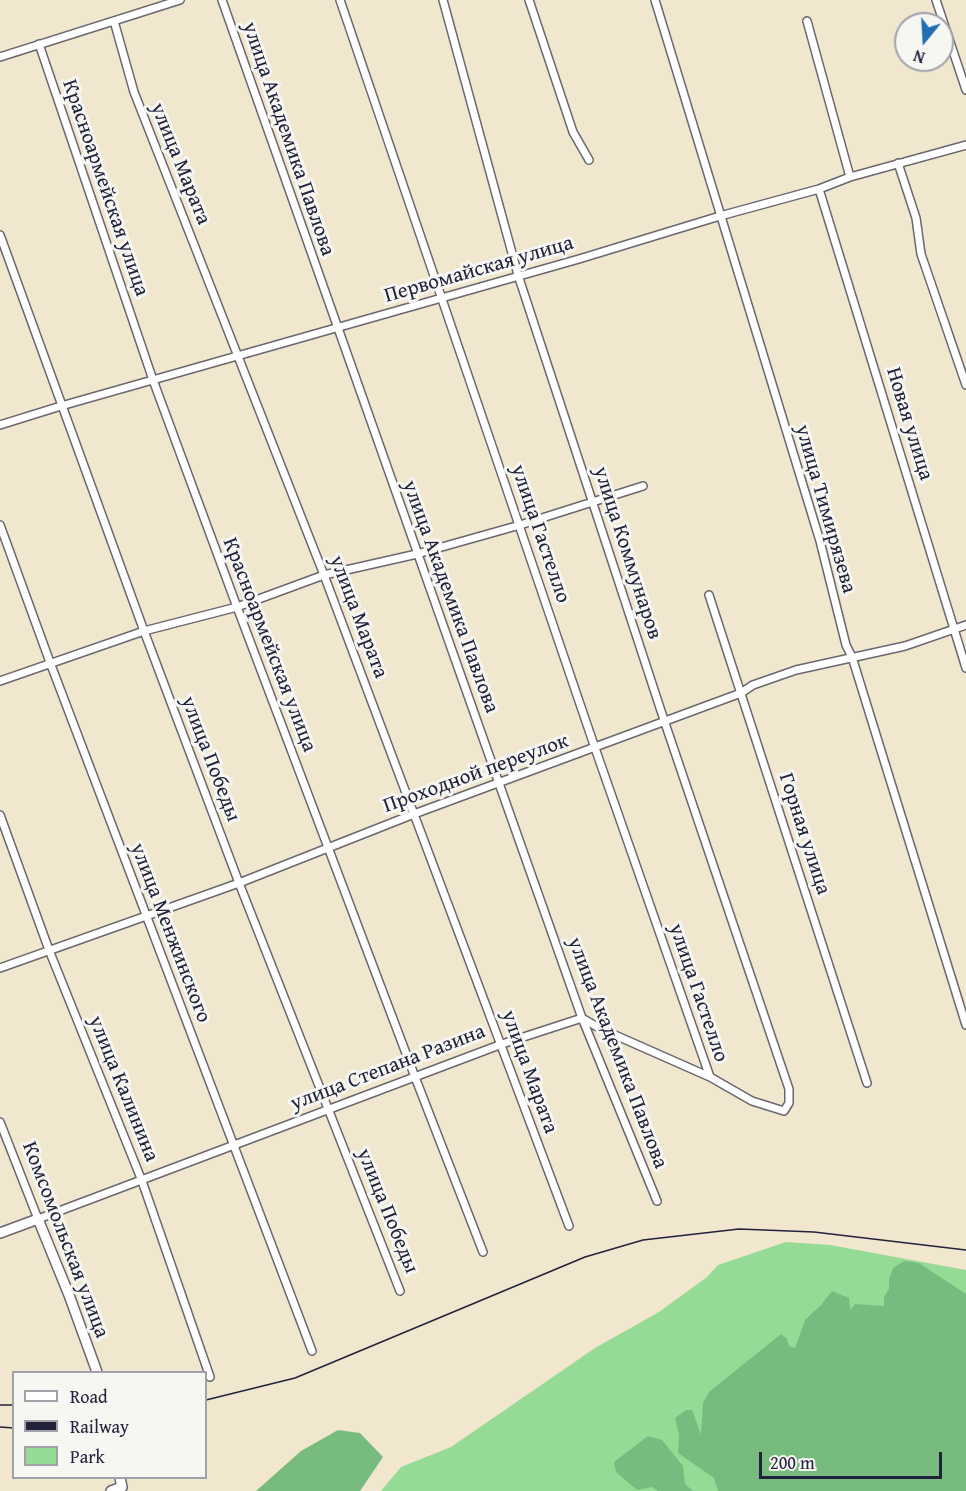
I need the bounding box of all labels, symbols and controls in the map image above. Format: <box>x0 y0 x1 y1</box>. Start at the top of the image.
north arrow <box>894 12 954 72</box>
street label: улица Академика Павлова <box>236 19 340 259</box>
text: N <box>910 44 928 70</box>
street label: Красноармейская улица <box>56 76 154 300</box>
street label: улица Марата <box>144 99 216 229</box>
street label: Первомайская улица <box>382 231 576 309</box>
street label: Новая улица <box>880 364 938 484</box>
street label: улица Тимирязева <box>789 422 861 596</box>
street label: улица Гастелло <box>505 462 575 606</box>
street label: улица Коммунаров <box>587 463 667 643</box>
street label: улица Академика Павлова <box>396 477 504 717</box>
street label: Красноармейская улица <box>216 534 322 756</box>
street label: улица Марата <box>323 552 393 682</box>
street label: улица Победы <box>175 693 245 825</box>
street label: Проходной переулок <box>380 729 572 819</box>
street label: Горная улица <box>772 770 836 898</box>
street label: улица Менжинского <box>124 840 216 1026</box>
street label: улица Гастелло <box>663 921 733 1065</box>
street label: улица Академика Павлова <box>561 934 673 1172</box>
street label: улица Марата <box>495 1007 563 1137</box>
street label: улица Калинина <box>82 1012 164 1166</box>
street label: улица Степана Разина <box>287 1019 489 1117</box>
street label: Комсомольская улица <box>16 1138 114 1342</box>
street label: улица Победы <box>351 1145 423 1277</box>
legend <box>12 1371 207 1479</box>
text: Road <box>70 1383 108 1410</box>
text: Railway <box>70 1413 129 1440</box>
scale bar <box>762 1440 945 1478</box>
text: Park <box>70 1443 105 1470</box>
text: 200 m <box>770 1449 815 1476</box>

